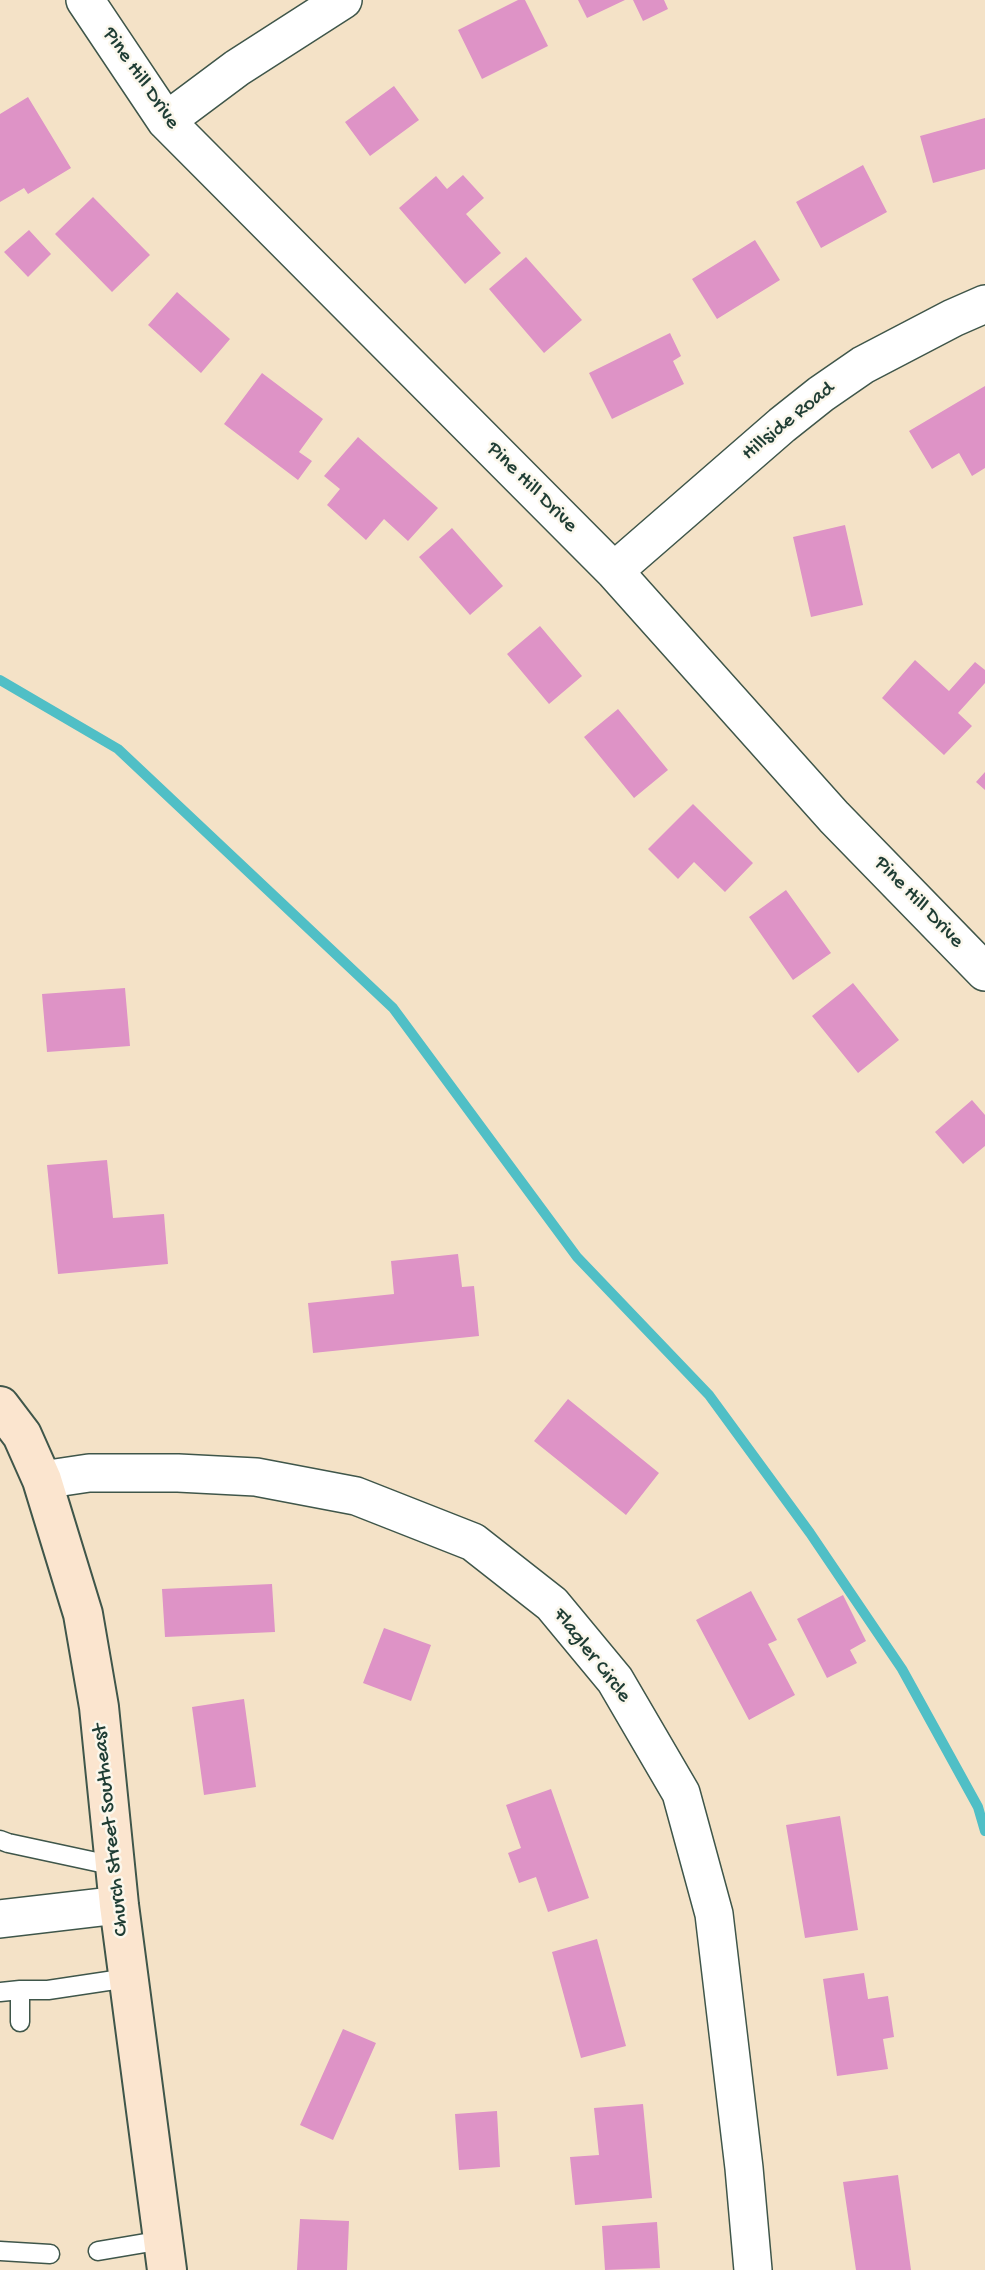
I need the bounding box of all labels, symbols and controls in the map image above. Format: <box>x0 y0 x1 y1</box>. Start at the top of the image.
street label: Pine Hill Drive <box>96 23 184 135</box>
street label: Hillside Road <box>738 377 840 467</box>
street label: Pine Hill Drive <box>480 437 582 539</box>
street label: Pine Hill Drive <box>868 852 968 954</box>
street label: Flagler Circle <box>546 1604 636 1708</box>
street label: Church Street Southeast <box>88 1723 136 1937</box>

